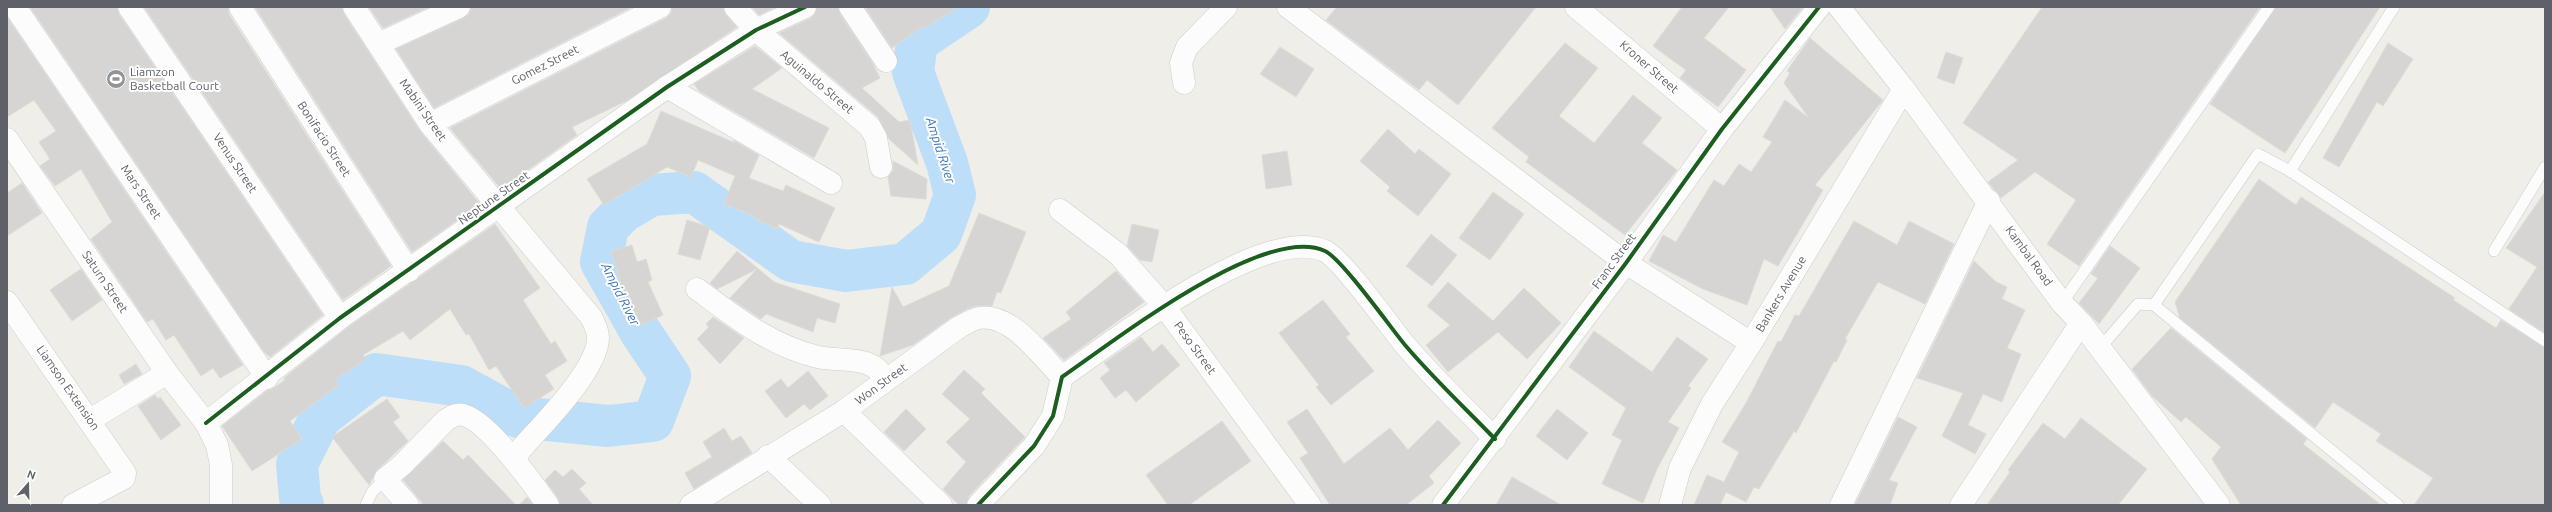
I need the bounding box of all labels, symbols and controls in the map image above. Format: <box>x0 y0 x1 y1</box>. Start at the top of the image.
street label: Kroner Street <box>1617 38 1681 96</box>
street label: Gomez Street <box>509 42 581 87</box>
street label: Aguinaldo Street <box>778 47 857 116</box>
place label: Liamzon Basketball Court <box>130 65 219 92</box>
sports icon: Liamzon Basketball Court <box>105 68 127 90</box>
street label: Mabini Street <box>397 76 450 143</box>
street label: Bonifacio Street <box>295 99 354 179</box>
water label: Ampid River <box>923 114 959 186</box>
street label: Venus Street <box>211 130 260 195</box>
street label: Mars Street <box>119 162 164 222</box>
street label: Neptune Street <box>456 168 532 227</box>
street label: Kambal Road <box>2003 223 2055 288</box>
street label: Franc Street <box>1589 230 1638 291</box>
street label: Saturn Street <box>80 248 131 315</box>
street label: Bankers Avenue <box>1753 254 1808 334</box>
water label: Ampid River <box>599 259 643 329</box>
street label: Peso Street <box>1172 319 1219 377</box>
street label: Liamson Extension <box>34 343 103 433</box>
street label: Won Street <box>852 360 909 407</box>
north arrow <box>8 464 48 504</box>
text: N <box>26 468 37 482</box>

